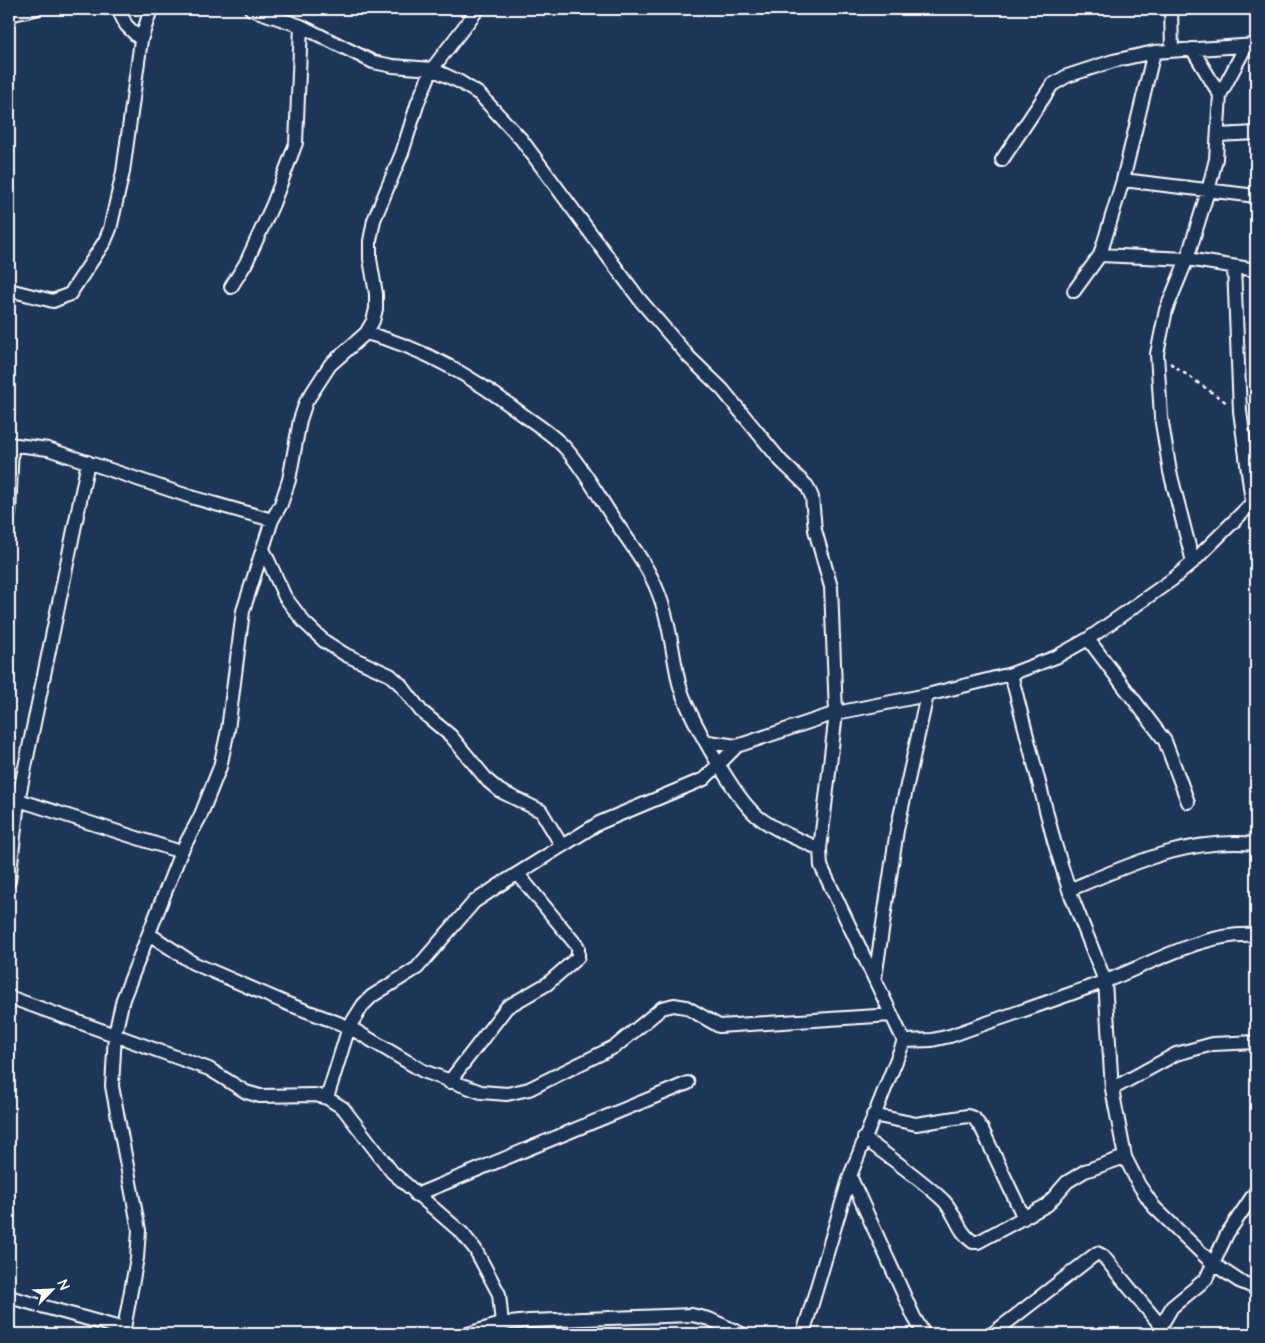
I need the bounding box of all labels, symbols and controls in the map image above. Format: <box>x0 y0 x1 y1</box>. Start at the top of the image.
north arrow <box>28 1266 78 1316</box>
text: N <box>52 1277 74 1293</box>

